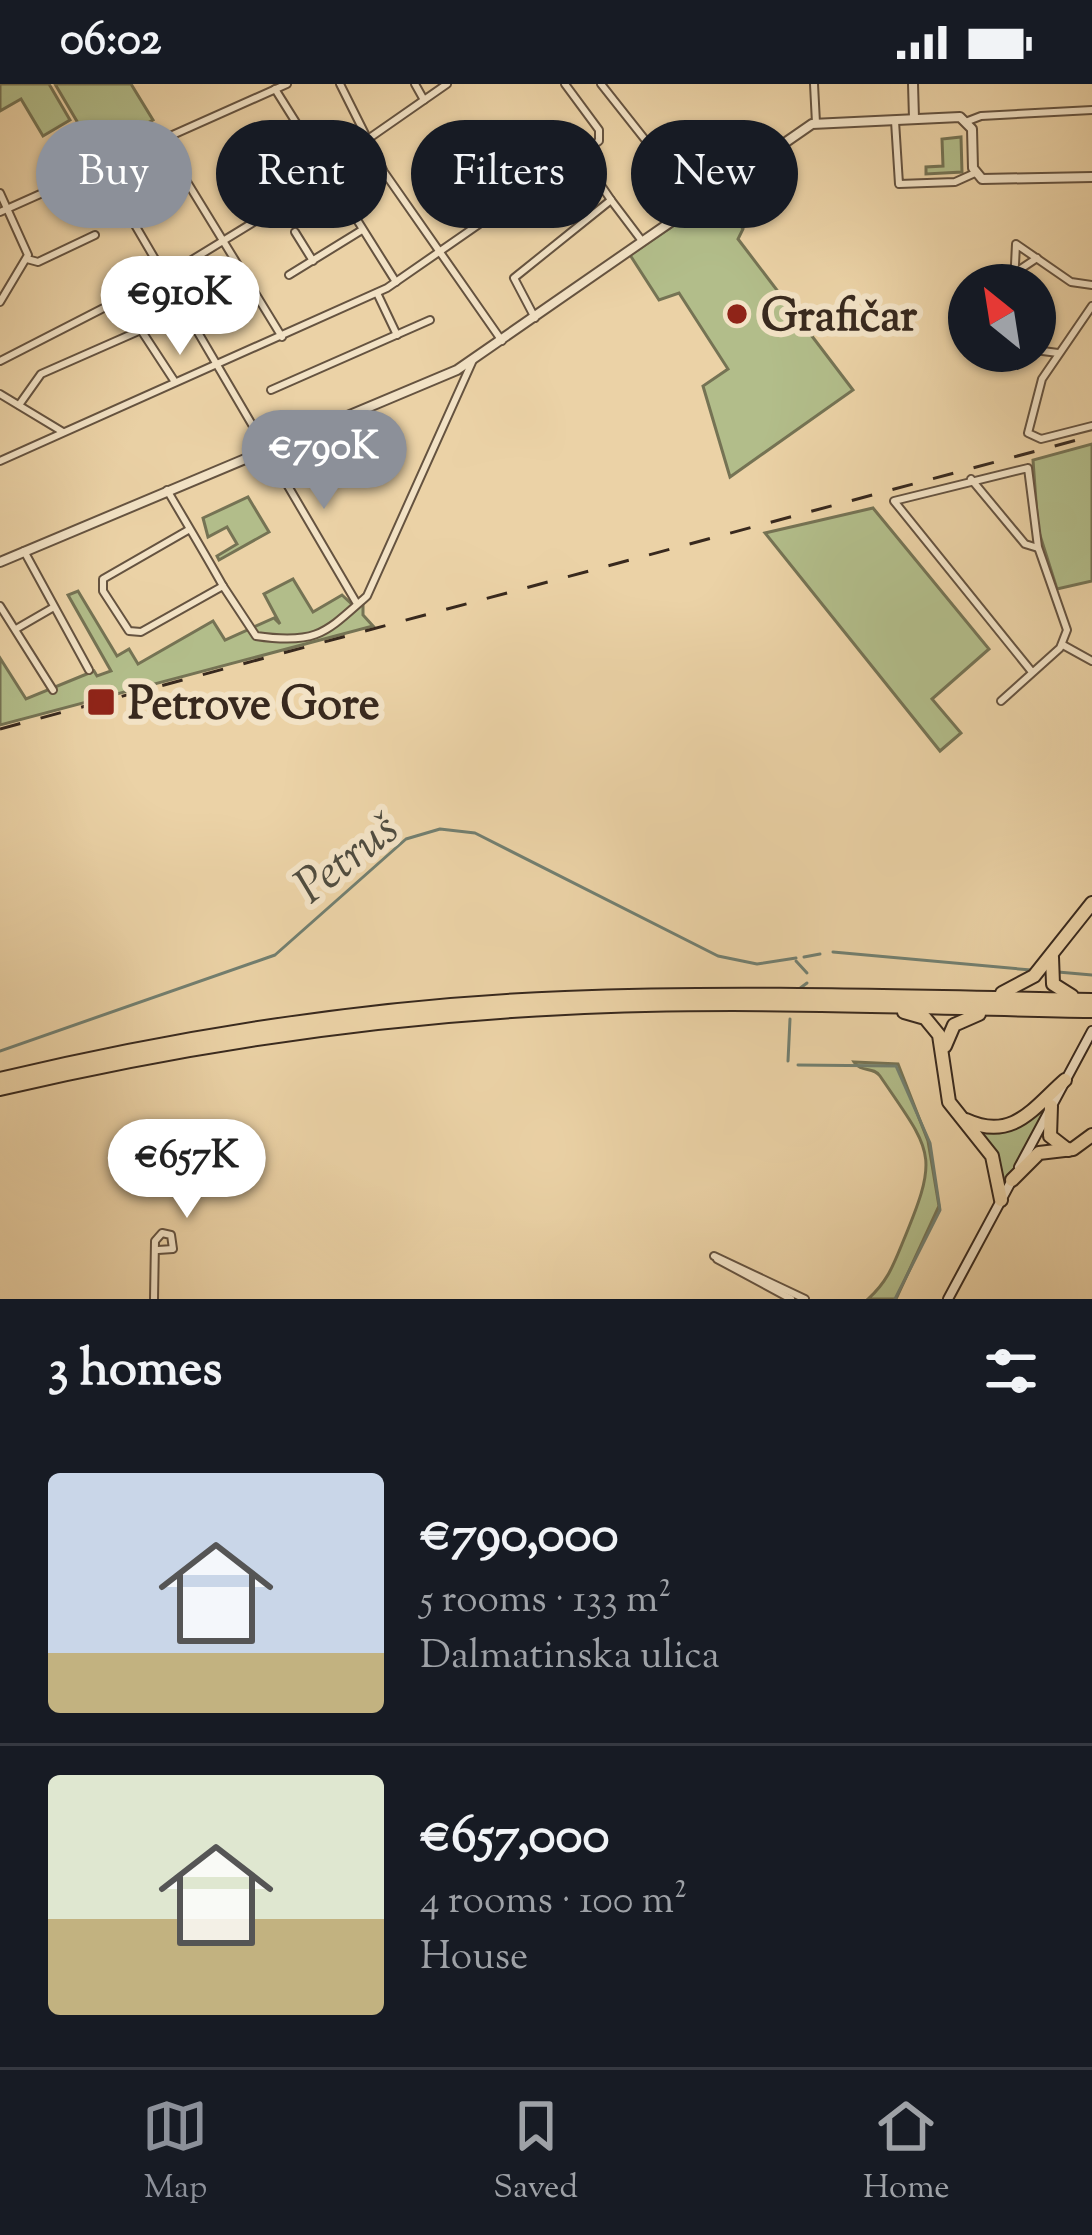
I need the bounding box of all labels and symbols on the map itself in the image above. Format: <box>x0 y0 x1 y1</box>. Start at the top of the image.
pin: €910K <box>96 256 264 358</box>
north arrow <box>948 264 1056 372</box>
place label: Grafičar <box>761 287 917 352</box>
marker: Grafičar <box>724 301 750 327</box>
pin: €790K <box>240 410 408 512</box>
place label: Petrove Gore <box>128 675 380 740</box>
marker: Petrove Gore <box>85 686 117 718</box>
water label: Petruš <box>282 798 415 923</box>
pin: €657K <box>103 1119 271 1221</box>

